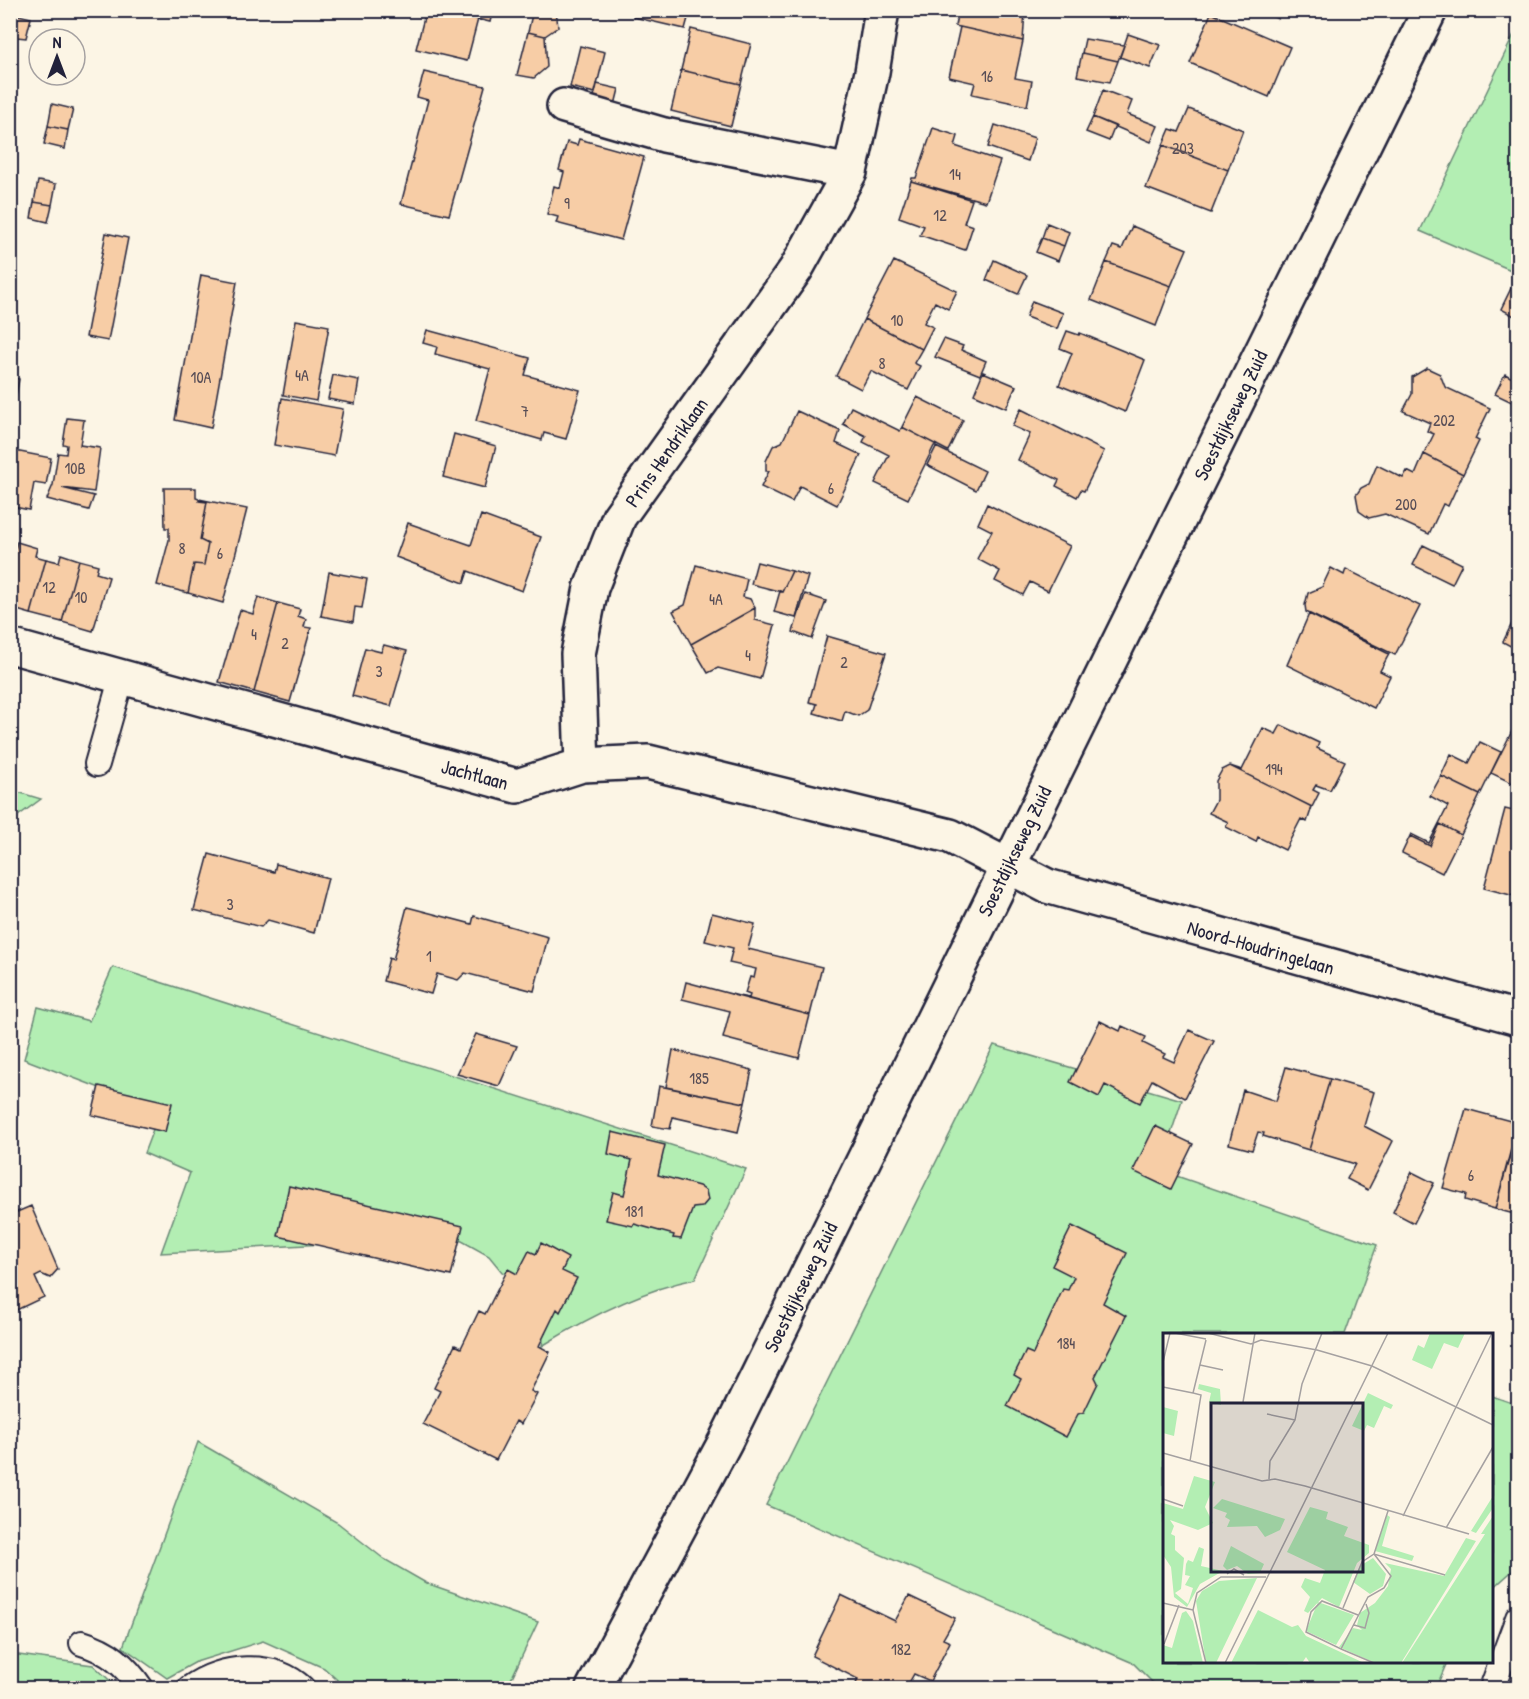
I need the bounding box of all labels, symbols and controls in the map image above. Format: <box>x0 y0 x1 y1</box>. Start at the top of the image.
north arrow <box>27 27 87 87</box>
text: N <box>53 31 62 53</box>
house number: 16 <box>981 65 993 87</box>
house number: 203 <box>1172 137 1194 159</box>
house number: 14 <box>949 163 961 185</box>
house number: 9 <box>564 192 570 214</box>
house number: 12 <box>933 204 947 226</box>
house number: 10 <box>891 309 903 331</box>
street label: Soestdijkseweg Zuid <box>1187 345 1273 485</box>
house number: 8 <box>879 352 886 374</box>
house number: 4A <box>295 364 309 386</box>
house number: 10A <box>191 366 212 388</box>
street label: Prins Hendriklaan <box>618 392 714 512</box>
house number: 7 <box>521 400 529 422</box>
house number: 202 <box>1433 409 1456 431</box>
house number: 10B <box>64 457 86 479</box>
house number: 6 <box>828 477 834 499</box>
house number: 200 <box>1395 493 1417 515</box>
house number: 8 <box>179 537 186 559</box>
house number: 6 <box>217 542 223 564</box>
house number: 12 <box>42 576 56 598</box>
house number: 10 <box>75 586 87 608</box>
house number: 4A <box>709 588 723 610</box>
house number: 4 <box>251 623 257 645</box>
house number: 2 <box>281 632 289 654</box>
house number: 4 <box>745 644 751 666</box>
house number: 2 <box>840 651 848 673</box>
house number: 3 <box>375 660 383 682</box>
street label: Jachtlaan <box>439 752 511 796</box>
house number: 194 <box>1265 758 1283 780</box>
street label: Soestdijkseweg Zuid <box>971 781 1057 921</box>
house number: 3 <box>226 893 234 915</box>
street label: Noord-Houdringelaan <box>1184 913 1338 981</box>
house number: 1 <box>426 945 432 967</box>
house number: 185 <box>689 1067 709 1089</box>
house number: 6 <box>1468 1164 1474 1186</box>
house number: 181 <box>625 1200 643 1222</box>
street label: Soestdijkseweg Zuid <box>757 1217 843 1357</box>
house number: 184 <box>1057 1332 1075 1354</box>
inset map <box>1163 1333 1493 1663</box>
house number: 182 <box>891 1638 912 1660</box>

